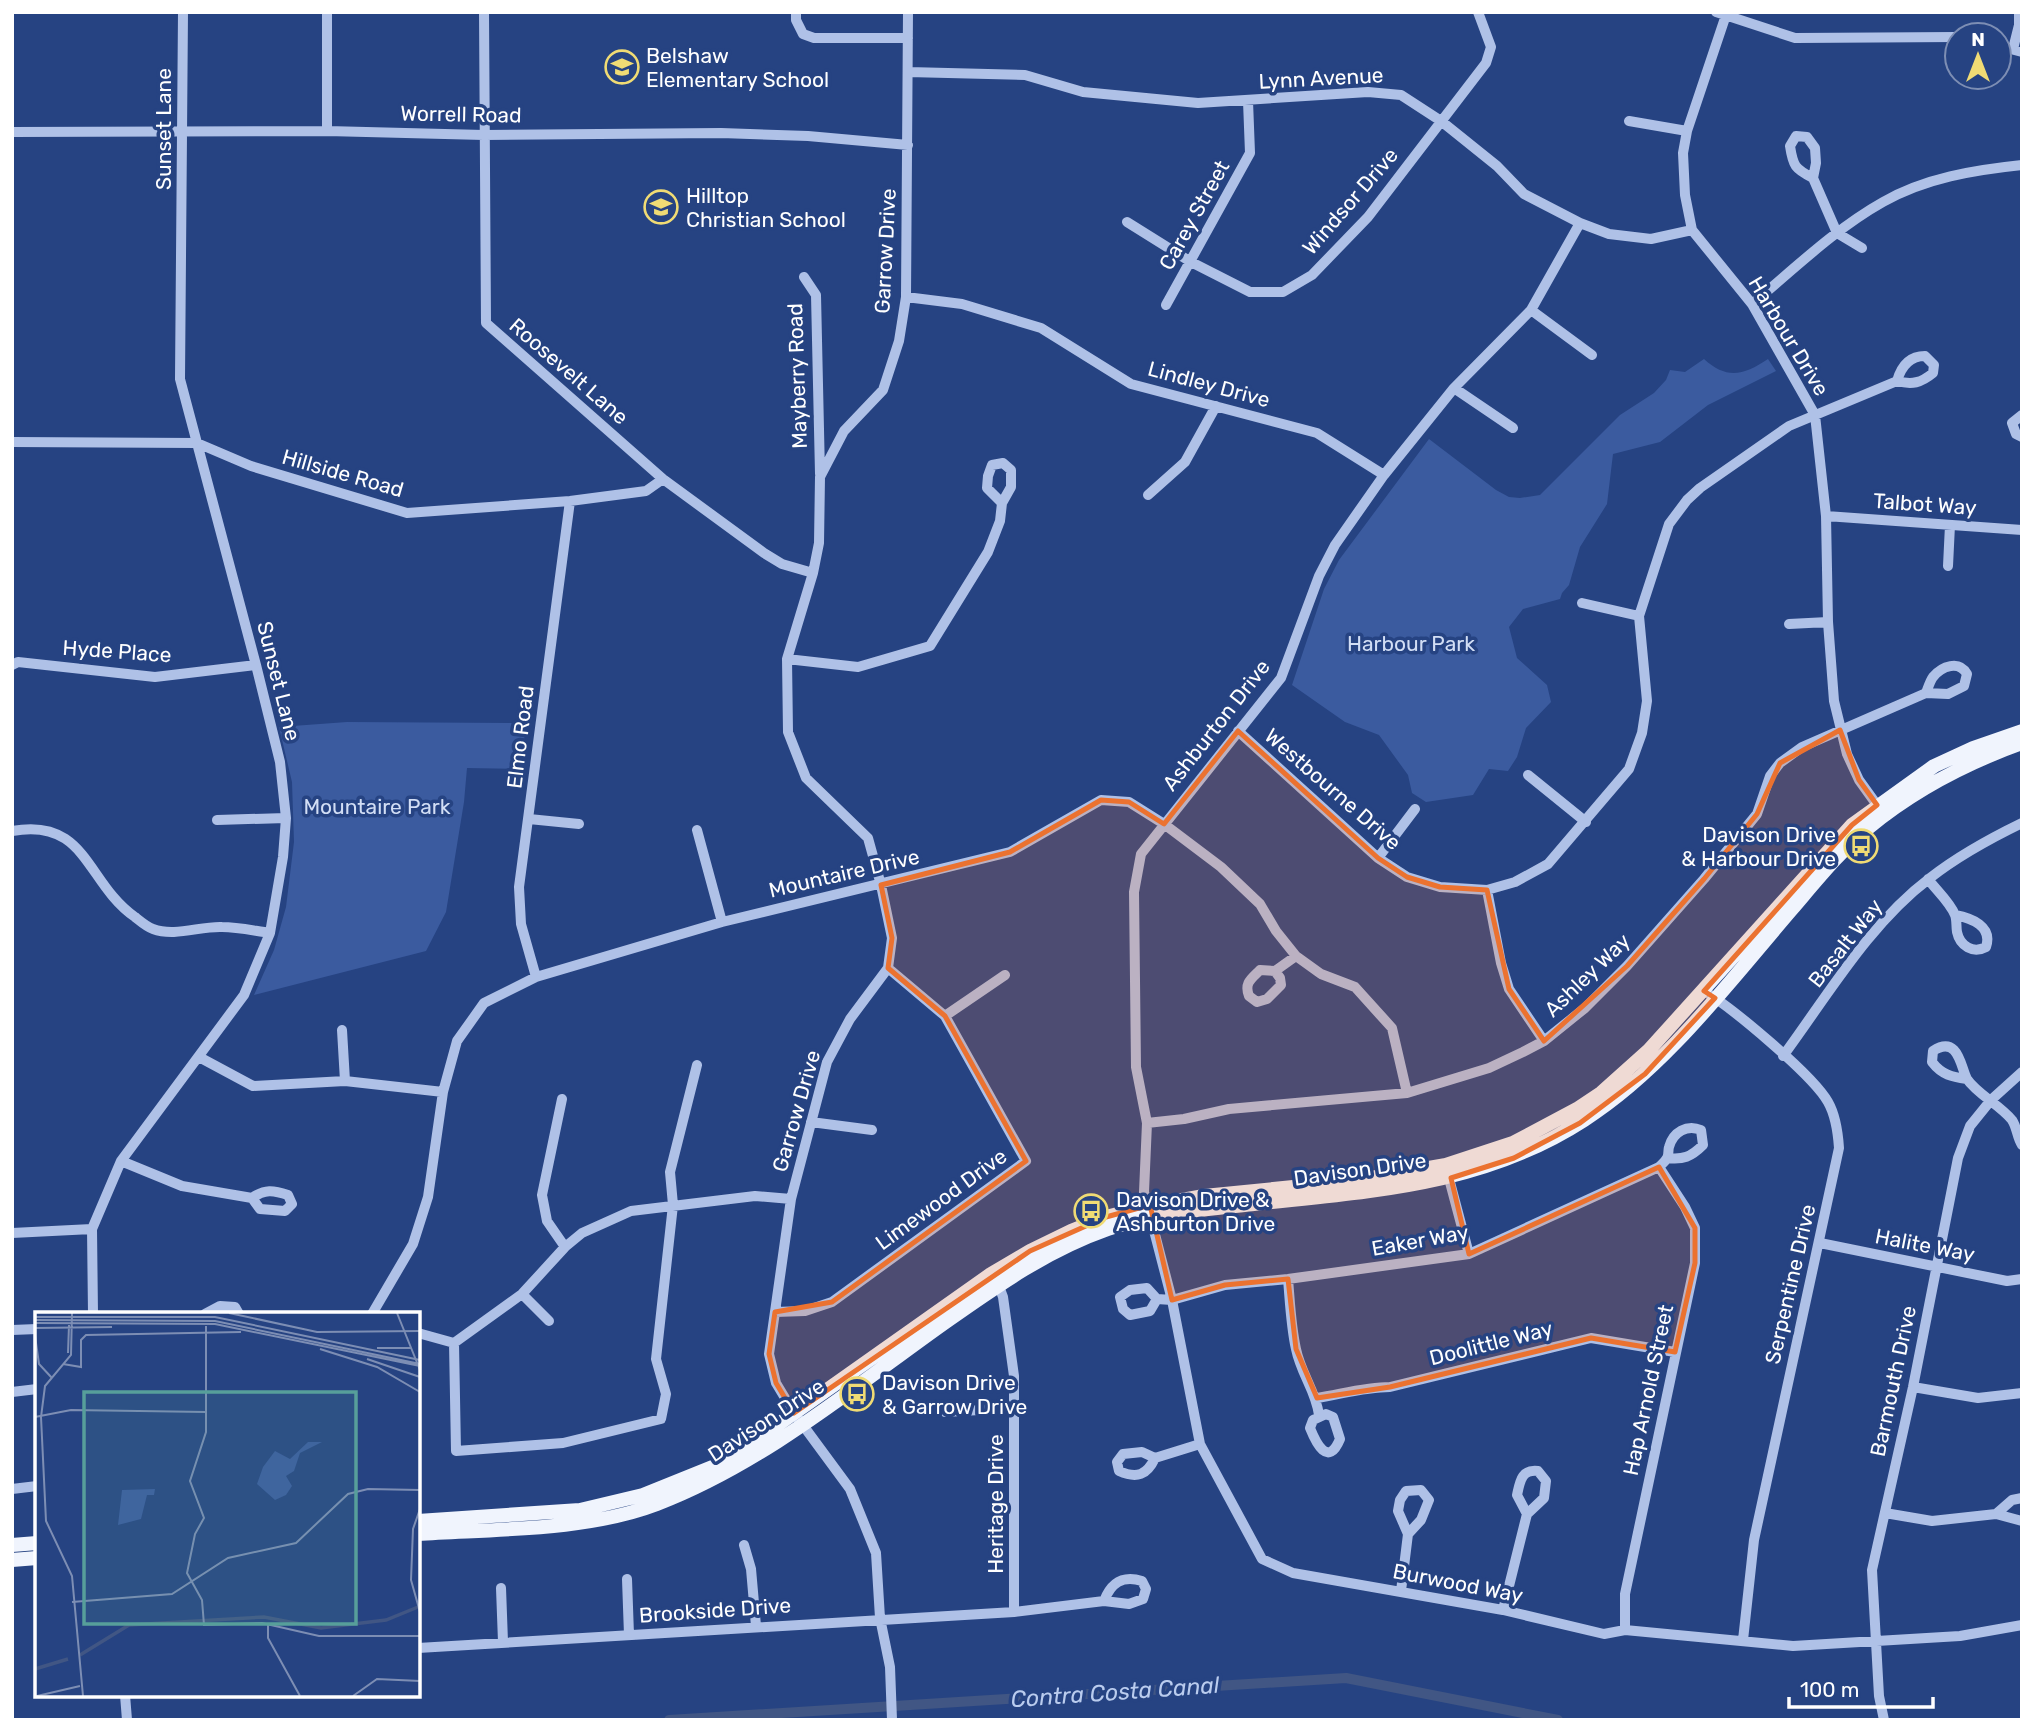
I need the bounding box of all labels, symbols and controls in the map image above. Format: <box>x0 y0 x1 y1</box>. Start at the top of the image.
north arrow <box>1943 21 2013 91</box>
text: N <box>1971 28 1985 51</box>
place label: Belshaw Elementary School <box>646 43 829 92</box>
school or university icon: Belshaw Elementary School <box>603 48 641 86</box>
street label: Lynn Avenue <box>1258 62 1384 94</box>
street label: Sunset Lane <box>151 68 176 190</box>
street label: Worrell Road <box>400 100 522 128</box>
street label: Windsor Drive <box>1297 143 1403 259</box>
street label: Carey Street <box>1154 156 1234 274</box>
place label: Hilltop Christian School <box>686 183 846 232</box>
school or university icon: Hilltop Christian School <box>642 188 680 226</box>
street label: Garrow Drive <box>869 188 901 314</box>
street label: Harbour Drive <box>1744 272 1834 400</box>
street label: Mayberry Road <box>782 303 812 449</box>
street label: Roosevelt Lane <box>504 313 634 429</box>
street label: Lindley Drive <box>1145 356 1273 412</box>
street label: Hillside Road <box>279 444 407 502</box>
street label: Talbot Way <box>1872 488 1978 520</box>
street label: Sunset Lane <box>252 619 306 743</box>
park label: Harbour Park <box>1347 631 1475 656</box>
street label: Hyde Place <box>62 635 172 667</box>
street label: Ashburton Drive <box>1157 655 1275 795</box>
street label: Elmo Road <box>501 684 539 790</box>
street label: Westbourne Drive <box>1260 723 1406 855</box>
park label: Mountaire Park <box>303 794 451 819</box>
place label: Davison Drive & Harbour Drive <box>1681 822 1836 871</box>
bus stop icon: Davison Drive & Harbour Drive <box>1842 827 1880 865</box>
street label: Mountaire Drive <box>766 843 922 903</box>
street label: Basalt Way <box>1803 893 1888 992</box>
street label: Ashley Way <box>1539 928 1635 1022</box>
street label: Garrow Drive <box>767 1047 825 1175</box>
street label: Limewood Drive <box>871 1143 1011 1255</box>
street label: Davison Drive <box>1292 1147 1428 1191</box>
place label: Davison Drive & Ashburton Drive <box>1116 1187 1275 1236</box>
bus stop icon: Davison Drive & Ashburton Drive <box>1072 1192 1110 1230</box>
street label: Serpentine Drive <box>1759 1202 1821 1366</box>
street label: Eaker Way <box>1370 1219 1471 1261</box>
street label: Halite Way <box>1873 1223 1977 1267</box>
street label: Hap Arnold Street <box>1618 1302 1678 1478</box>
street label: Barmouth Drive <box>1865 1303 1921 1459</box>
inset map <box>35 1312 420 1697</box>
street label: Doolittle Way <box>1427 1316 1556 1370</box>
place label: Davison Drive & Garrow Drive <box>882 1370 1027 1419</box>
street label: Davison Drive <box>703 1373 829 1467</box>
bus stop icon: Davison Drive & Garrow Drive <box>838 1375 876 1413</box>
street label: Heritage Drive <box>983 1434 1008 1574</box>
street label: Burwood Way <box>1391 1558 1526 1608</box>
street label: Brookside Drive <box>638 1592 792 1628</box>
scale bar <box>1789 1666 1932 1710</box>
water label: Contra Costa Canal <box>1010 1671 1221 1713</box>
text: 100 m <box>1800 1677 1859 1702</box>

